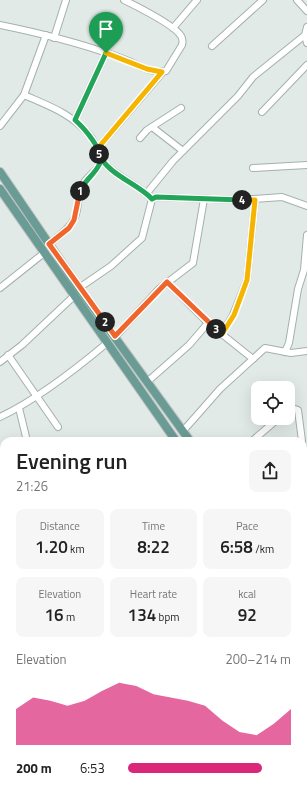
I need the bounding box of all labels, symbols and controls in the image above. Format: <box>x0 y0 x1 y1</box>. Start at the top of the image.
pin <box>89 12 123 53</box>
icon: arrive <box>95 18 117 40</box>
pin: 5 <box>89 144 109 164</box>
text: 5 <box>96 146 102 162</box>
pin: 1 <box>70 181 90 201</box>
text: 1 <box>77 183 83 199</box>
pin: 4 <box>232 190 252 210</box>
text: 4 <box>239 192 245 208</box>
pin: 2 <box>95 312 115 332</box>
text: 2 <box>102 314 108 330</box>
pin: 3 <box>206 319 226 339</box>
text: 3 <box>213 321 219 337</box>
map controls <box>251 381 295 425</box>
button: locate <box>251 381 295 425</box>
text: Evening run <box>16 444 127 478</box>
button: share <box>249 450 291 492</box>
text: 21:26 <box>16 476 48 496</box>
text: Distance <box>40 518 80 534</box>
text: Time <box>142 518 165 534</box>
text: Pace <box>236 518 258 534</box>
text: 1.20 <box>35 534 68 560</box>
text: 8:22 <box>137 534 170 560</box>
text: 6:58 <box>220 534 253 560</box>
text: km <box>68 541 85 557</box>
text: /km <box>253 541 274 557</box>
text: Elevation <box>38 586 81 602</box>
text: Heart rate <box>130 586 177 602</box>
text: kcal <box>238 586 256 602</box>
text: 16 <box>44 602 64 628</box>
text: 134 <box>128 602 156 628</box>
text: 92 <box>238 602 257 628</box>
text: m <box>64 609 75 625</box>
text: bpm <box>156 609 179 625</box>
text: Elevation <box>16 649 67 669</box>
text: 200–214 m <box>225 649 291 669</box>
text: 200 m <box>16 758 52 778</box>
text: 6:53 <box>80 758 105 778</box>

